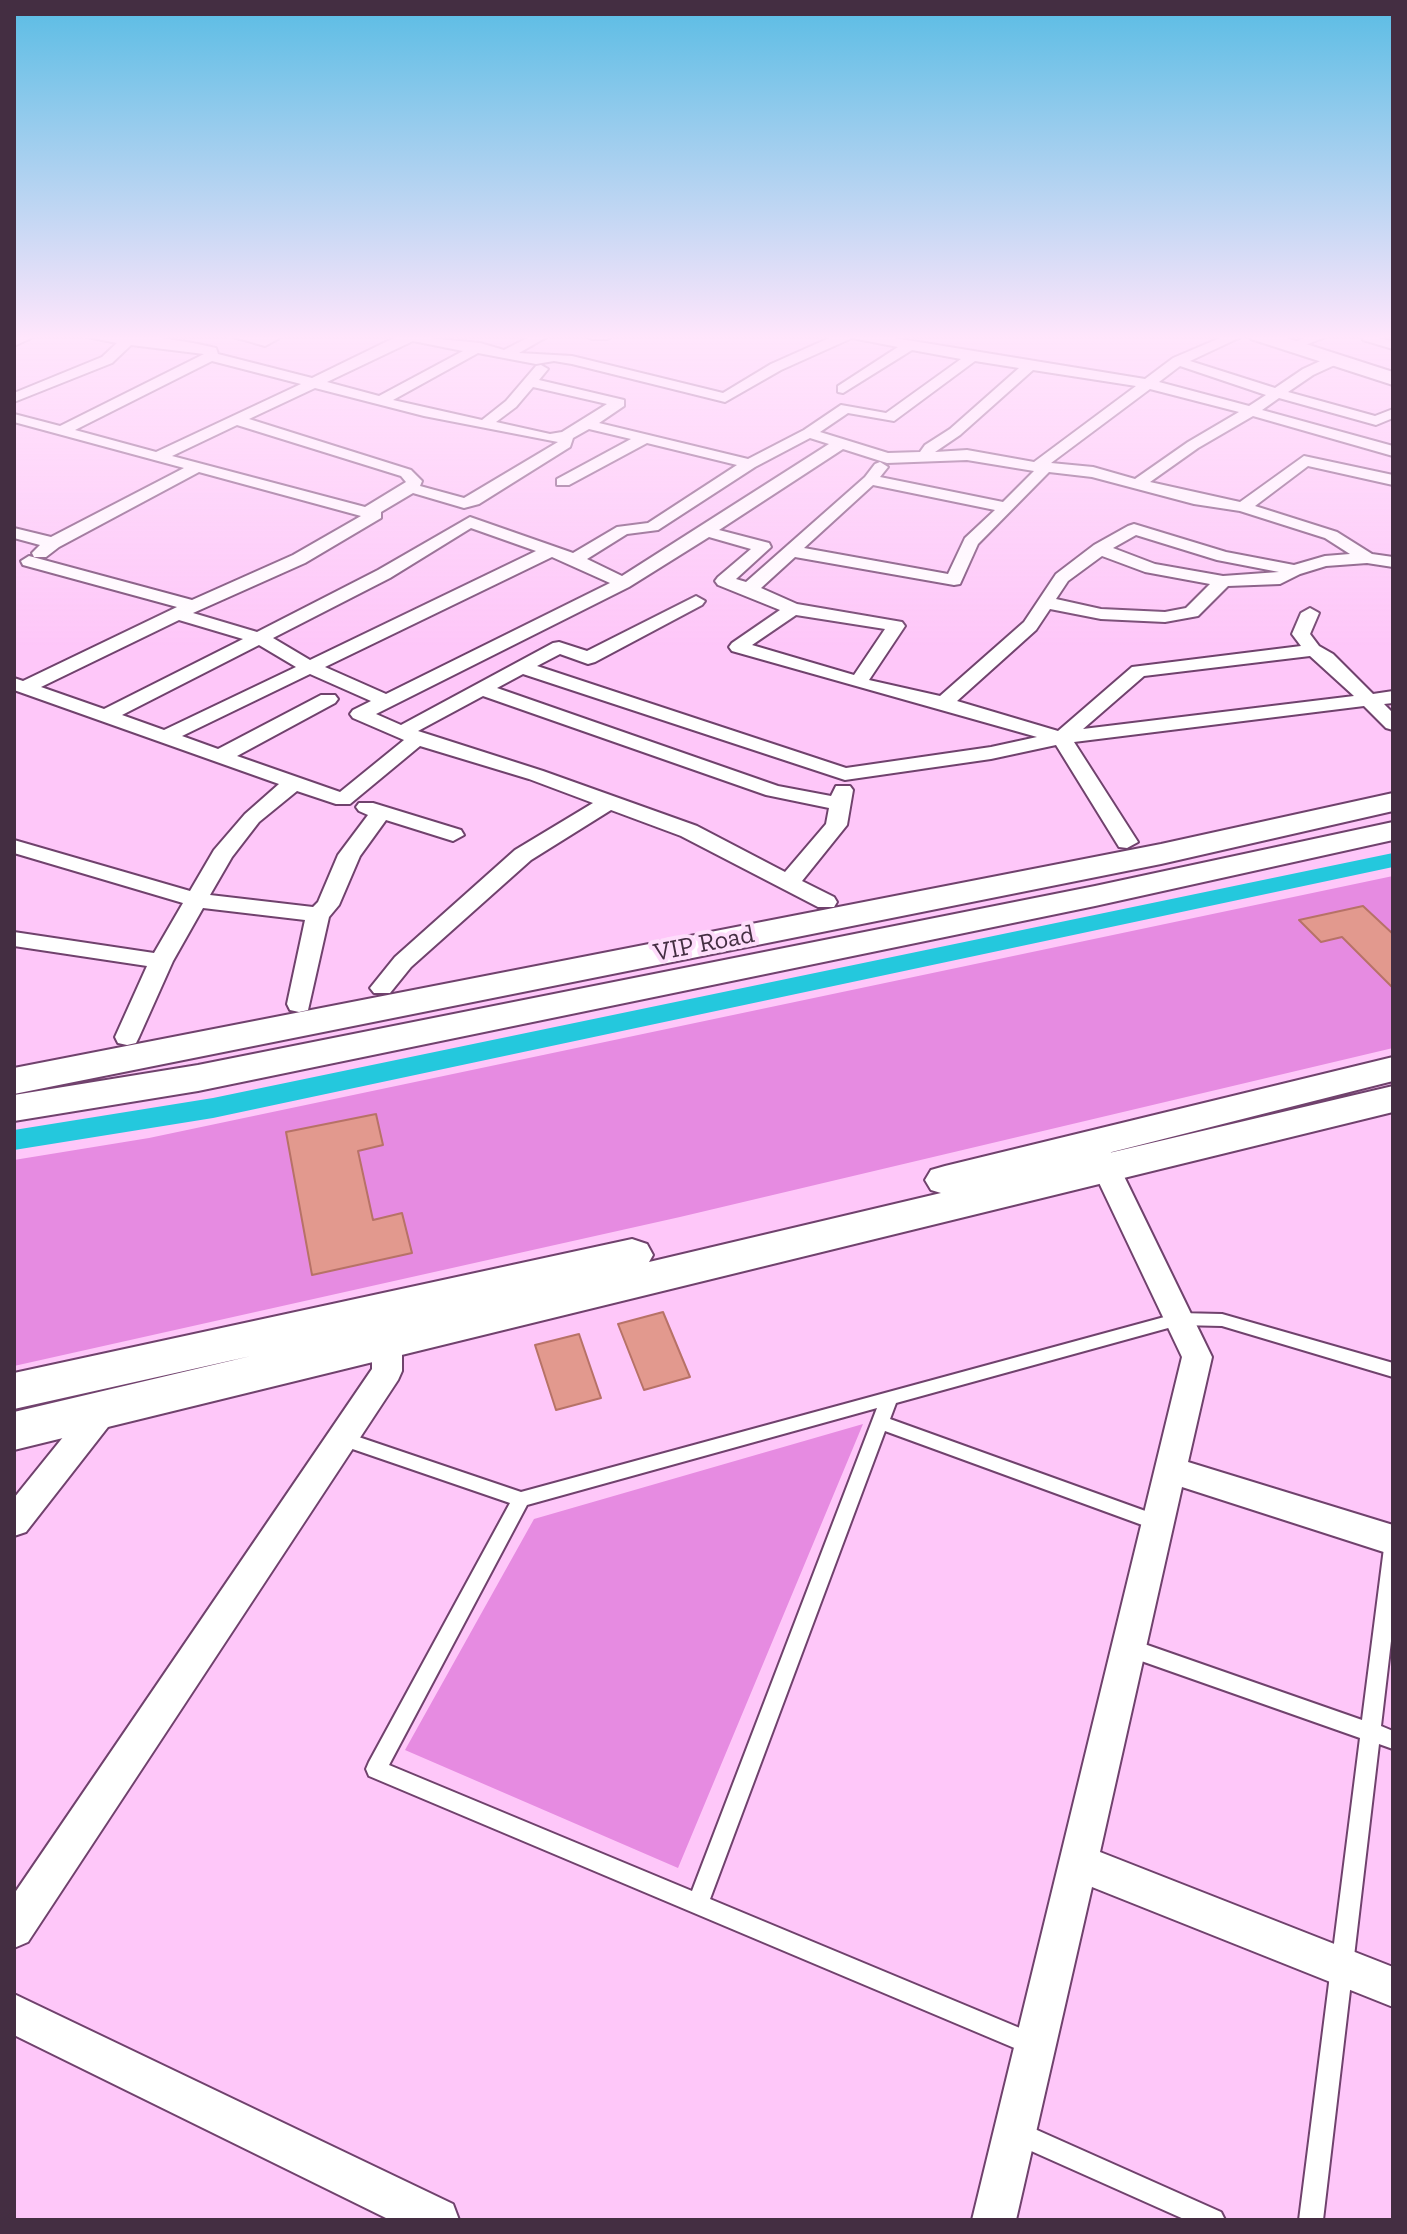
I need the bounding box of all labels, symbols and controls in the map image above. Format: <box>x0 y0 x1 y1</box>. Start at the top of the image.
street label: VIP Road <box>651 919 757 969</box>

